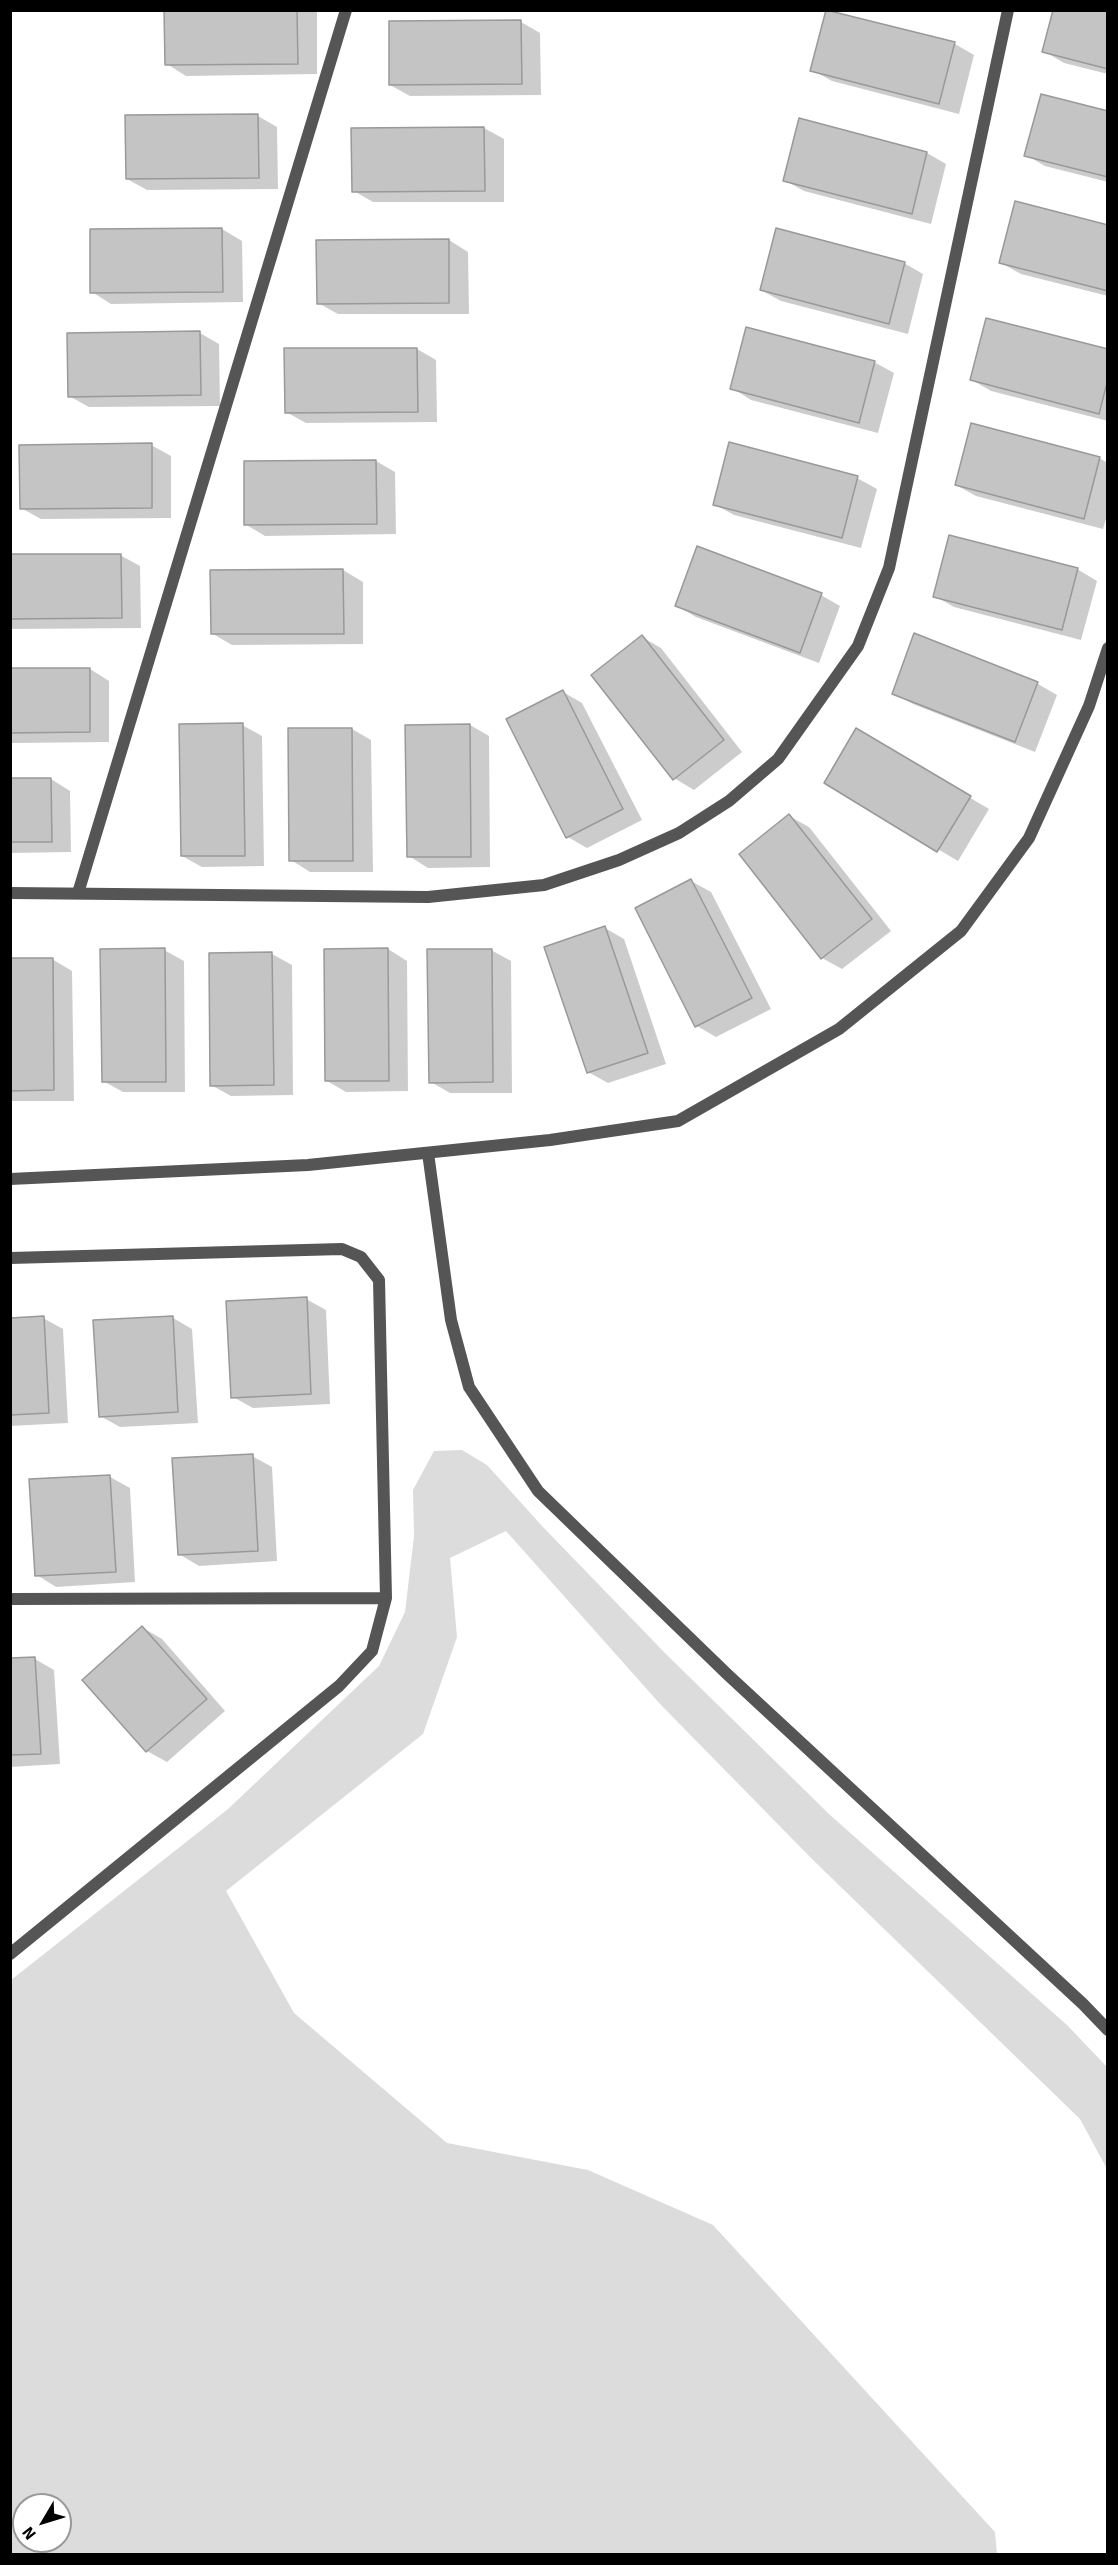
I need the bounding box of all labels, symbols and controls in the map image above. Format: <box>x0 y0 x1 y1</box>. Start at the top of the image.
north arrow <box>12 2493 72 2553</box>
text: N <box>18 2522 41 2543</box>

